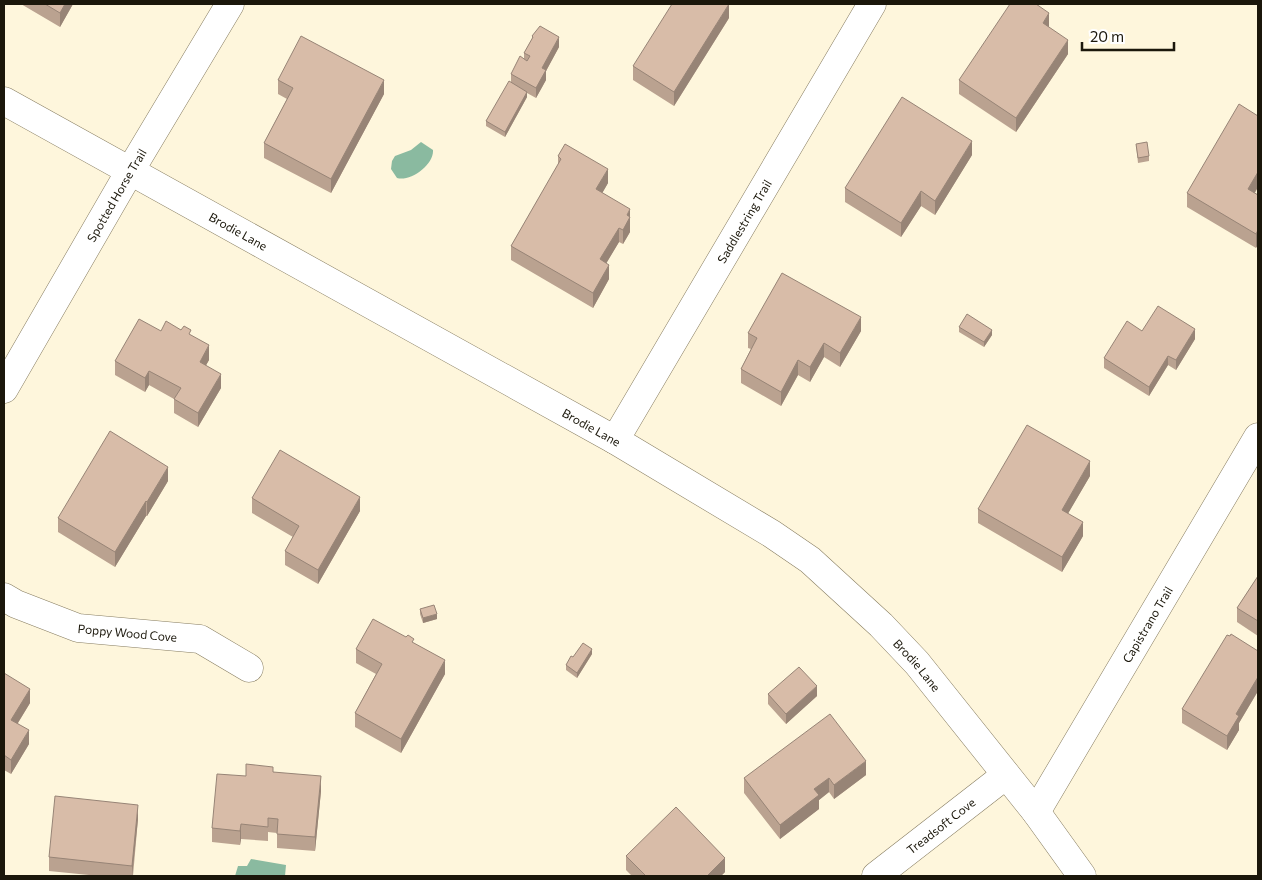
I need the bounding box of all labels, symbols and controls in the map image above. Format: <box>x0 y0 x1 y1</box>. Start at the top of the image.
scale bar <box>1082 20 1174 52</box>
text: 20 m <box>1090 27 1124 45</box>
street label: Spotted Horse Trail <box>84 146 149 244</box>
street label: Saddlestring Trail <box>714 177 774 265</box>
street label: Brodie Lane <box>207 209 270 253</box>
street label: Brodie Lane <box>560 405 623 449</box>
street label: Capistrano Trail <box>1119 584 1175 665</box>
street label: Poppy Wood Cove <box>77 621 178 644</box>
street label: Brodie Lane <box>891 636 944 694</box>
street label: Treadsoft Cove <box>904 795 978 857</box>

